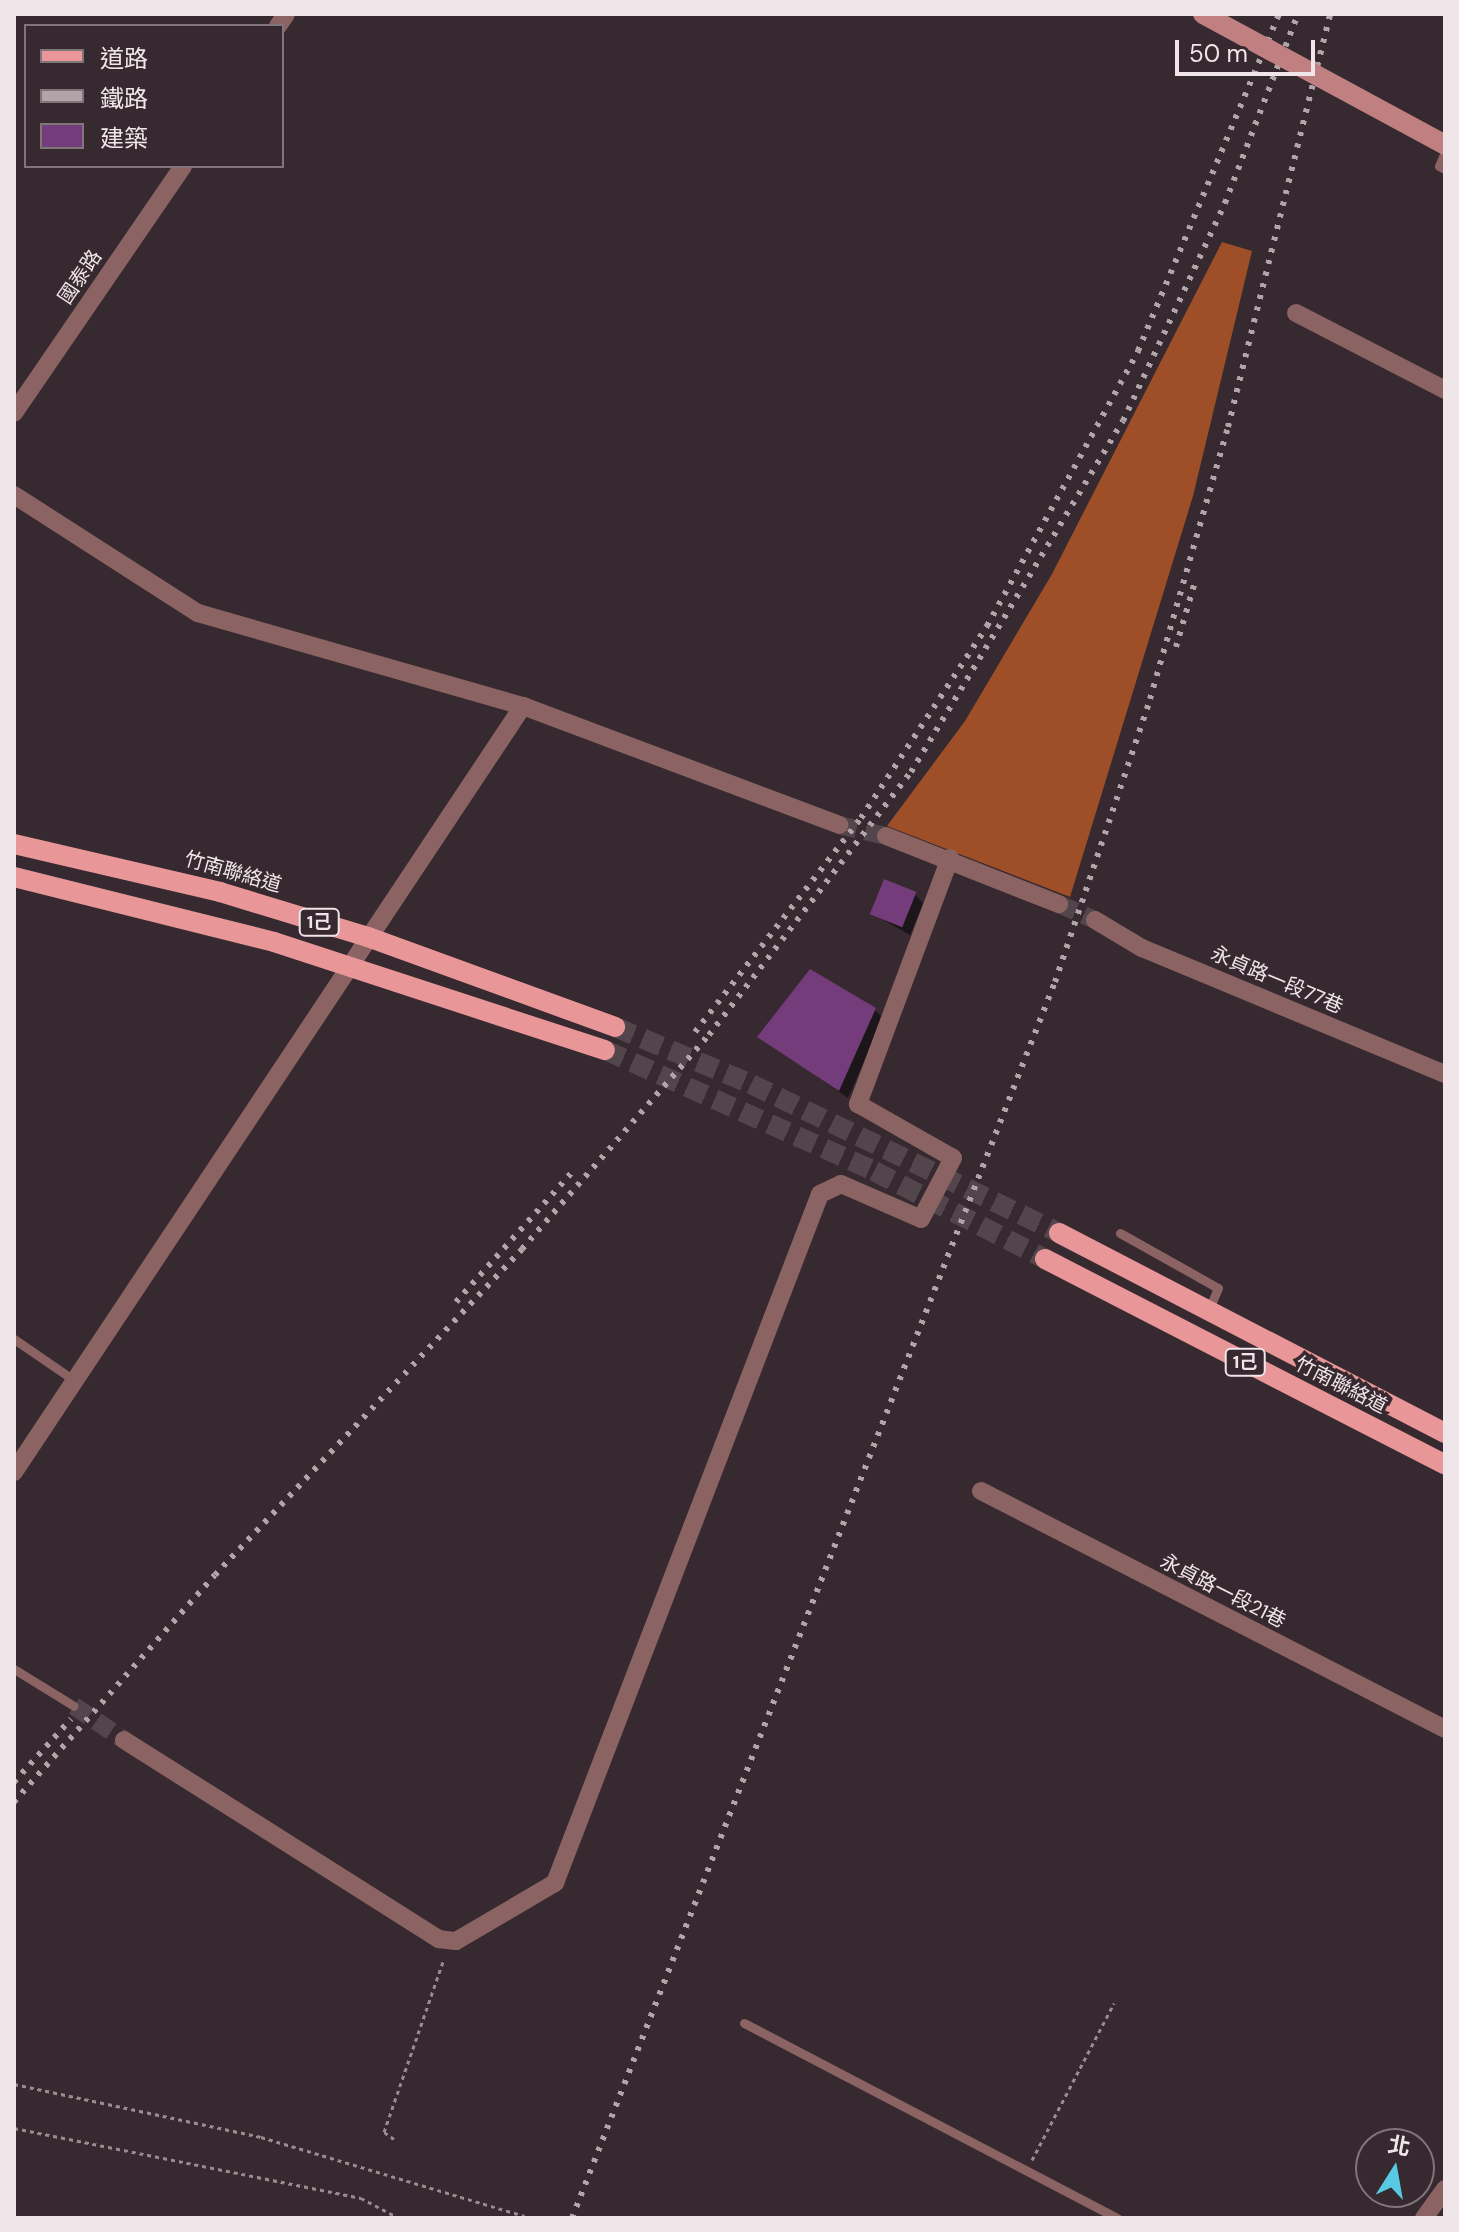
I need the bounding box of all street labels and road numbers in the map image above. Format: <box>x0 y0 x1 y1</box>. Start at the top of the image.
street label: 國泰路 <box>53 245 107 309</box>
street label: 竹南聯絡道 <box>182 847 284 897</box>
road number: 1己 <box>297 908 341 936</box>
street label: 永貞路一段77巷 <box>1207 941 1347 1019</box>
road number: 1己 <box>1223 1348 1267 1376</box>
street label: 竹南聯絡道 <box>1291 1352 1391 1418</box>
street label: 永貞路一段21巷 <box>1156 1549 1290 1633</box>

